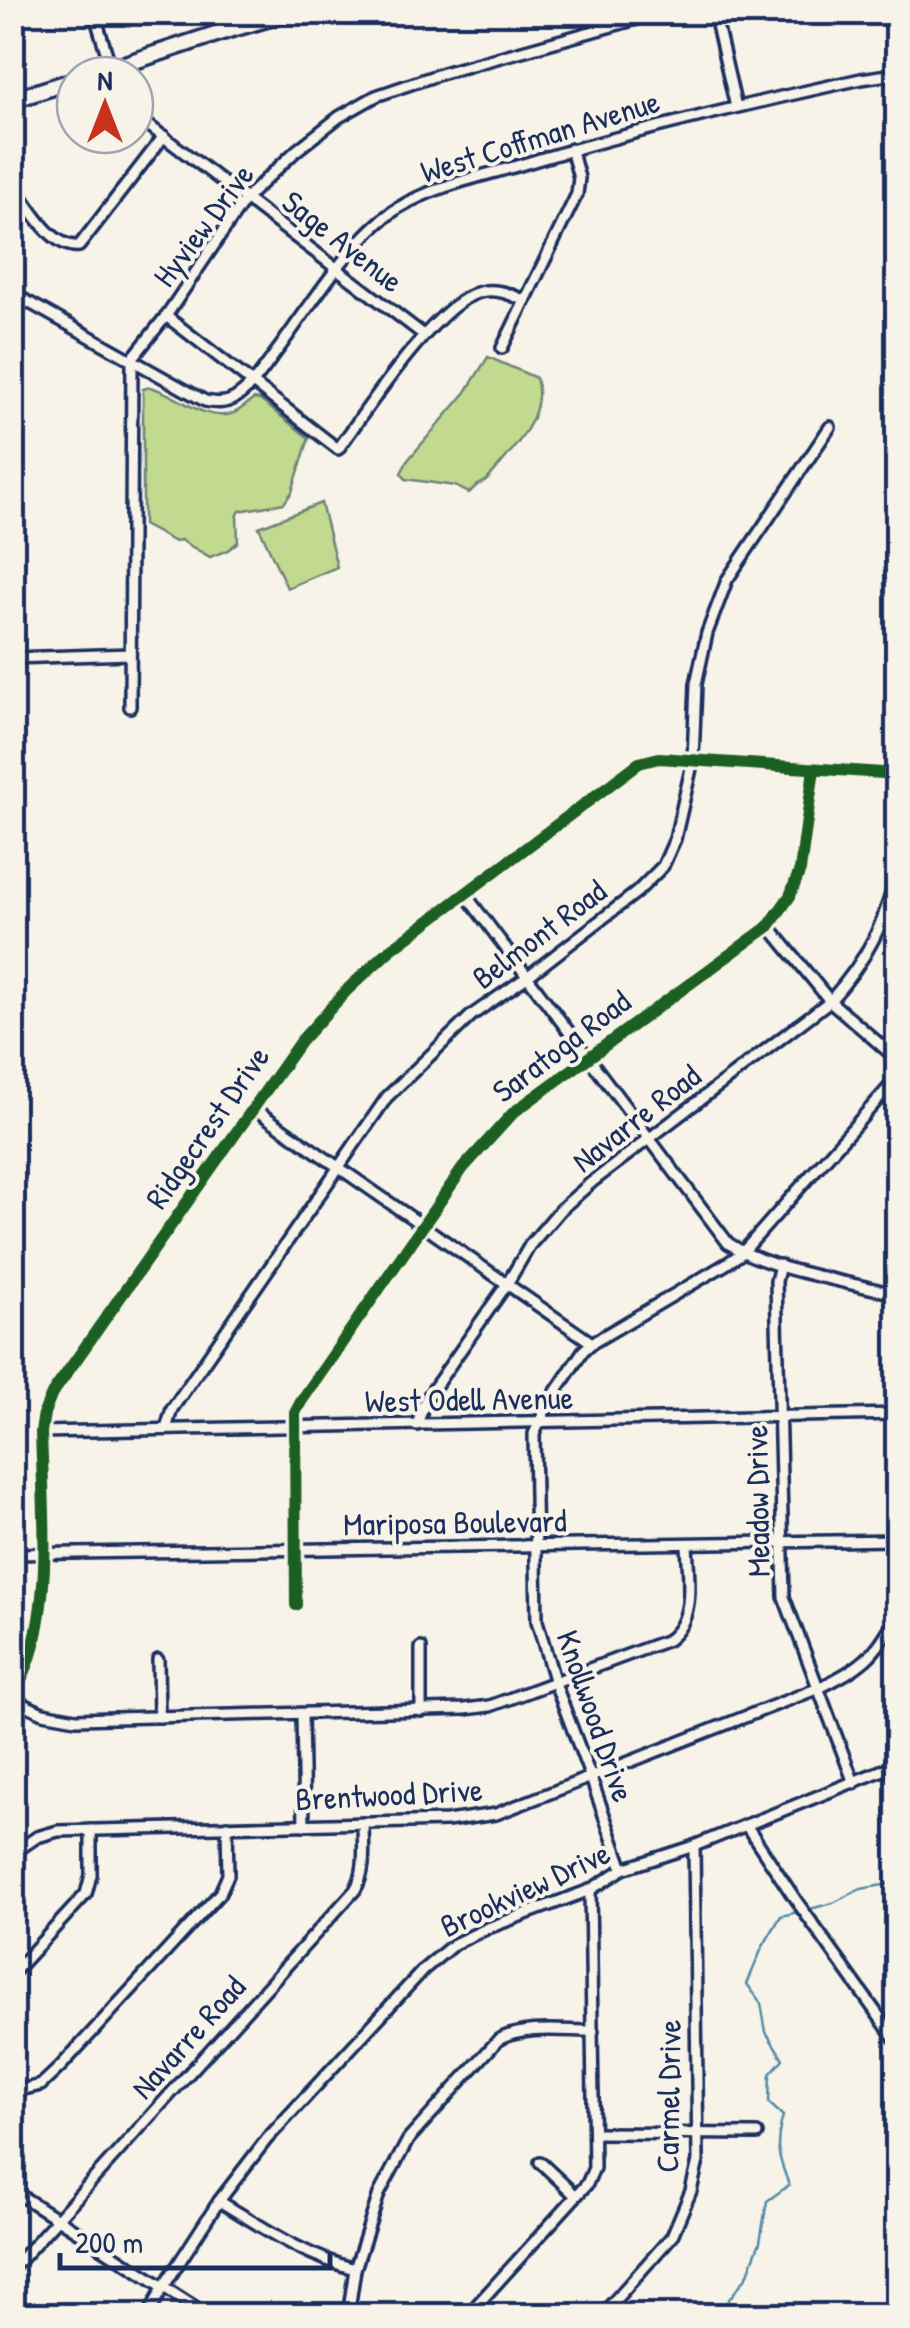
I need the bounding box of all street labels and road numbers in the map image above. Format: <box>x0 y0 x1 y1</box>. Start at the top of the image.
street label: West Coffman Avenue <box>415 79 665 193</box>
street label: Hyview Drive <box>143 155 264 295</box>
street label: Sage Avenue <box>274 180 413 302</box>
street label: Belmont Road <box>463 869 615 999</box>
street label: Saratoga Road <box>483 980 639 1112</box>
street label: Ridgecrest Drive <box>135 1037 279 1217</box>
street label: Navarre Road <box>563 1054 709 1182</box>
street label: West Odell Avenue <box>364 1376 574 1422</box>
street label: Meadow Drive <box>734 1424 780 1577</box>
street label: Mariposa Boulevard <box>343 1499 567 1545</box>
street label: Knollwood Drive <box>547 1625 645 1808</box>
street label: Brentwood Drive <box>294 1768 484 1820</box>
street label: Brookview Drive <box>433 1831 617 1947</box>
street label: Navarre Road <box>121 1966 255 2108</box>
street label: Carmel Drive <box>645 2019 691 2173</box>

